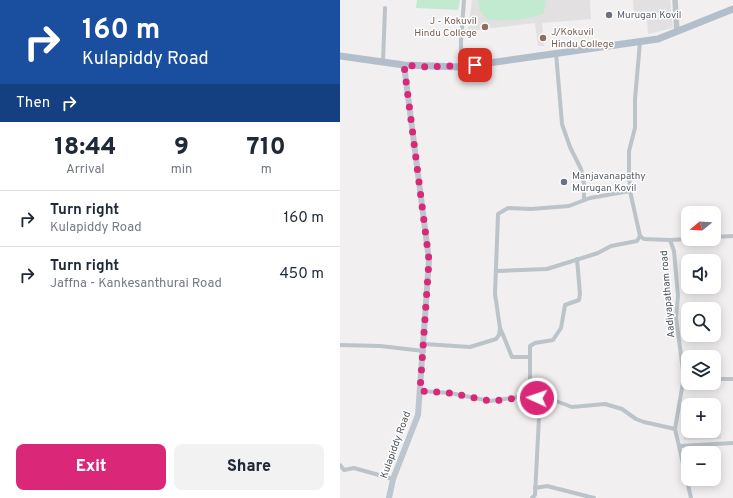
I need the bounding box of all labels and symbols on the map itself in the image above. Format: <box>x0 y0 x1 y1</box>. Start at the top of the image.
place label: Murugan Kovil <box>617 9 681 22</box>
marker: Murugan Kovil <box>604 10 614 20</box>
place label: J - Kokuvil Hindu College <box>414 15 477 40</box>
marker: J - Kokuvil Hindu College <box>480 22 490 32</box>
place label: J/Kokuvil Hindu College <box>551 26 614 51</box>
marker: J/Kokuvil Hindu College <box>538 33 548 43</box>
pin <box>458 48 492 82</box>
place label: Manjavanapathy Murugan Kovil <box>572 170 646 195</box>
marker: Manjavanapathy Murugan Kovil <box>559 177 569 187</box>
north arrow <box>681 206 721 246</box>
street label: Aadiyapatham road <box>658 250 678 338</box>
position arrow <box>516 377 558 419</box>
street label: Kulapiddy Road <box>378 410 414 480</box>

